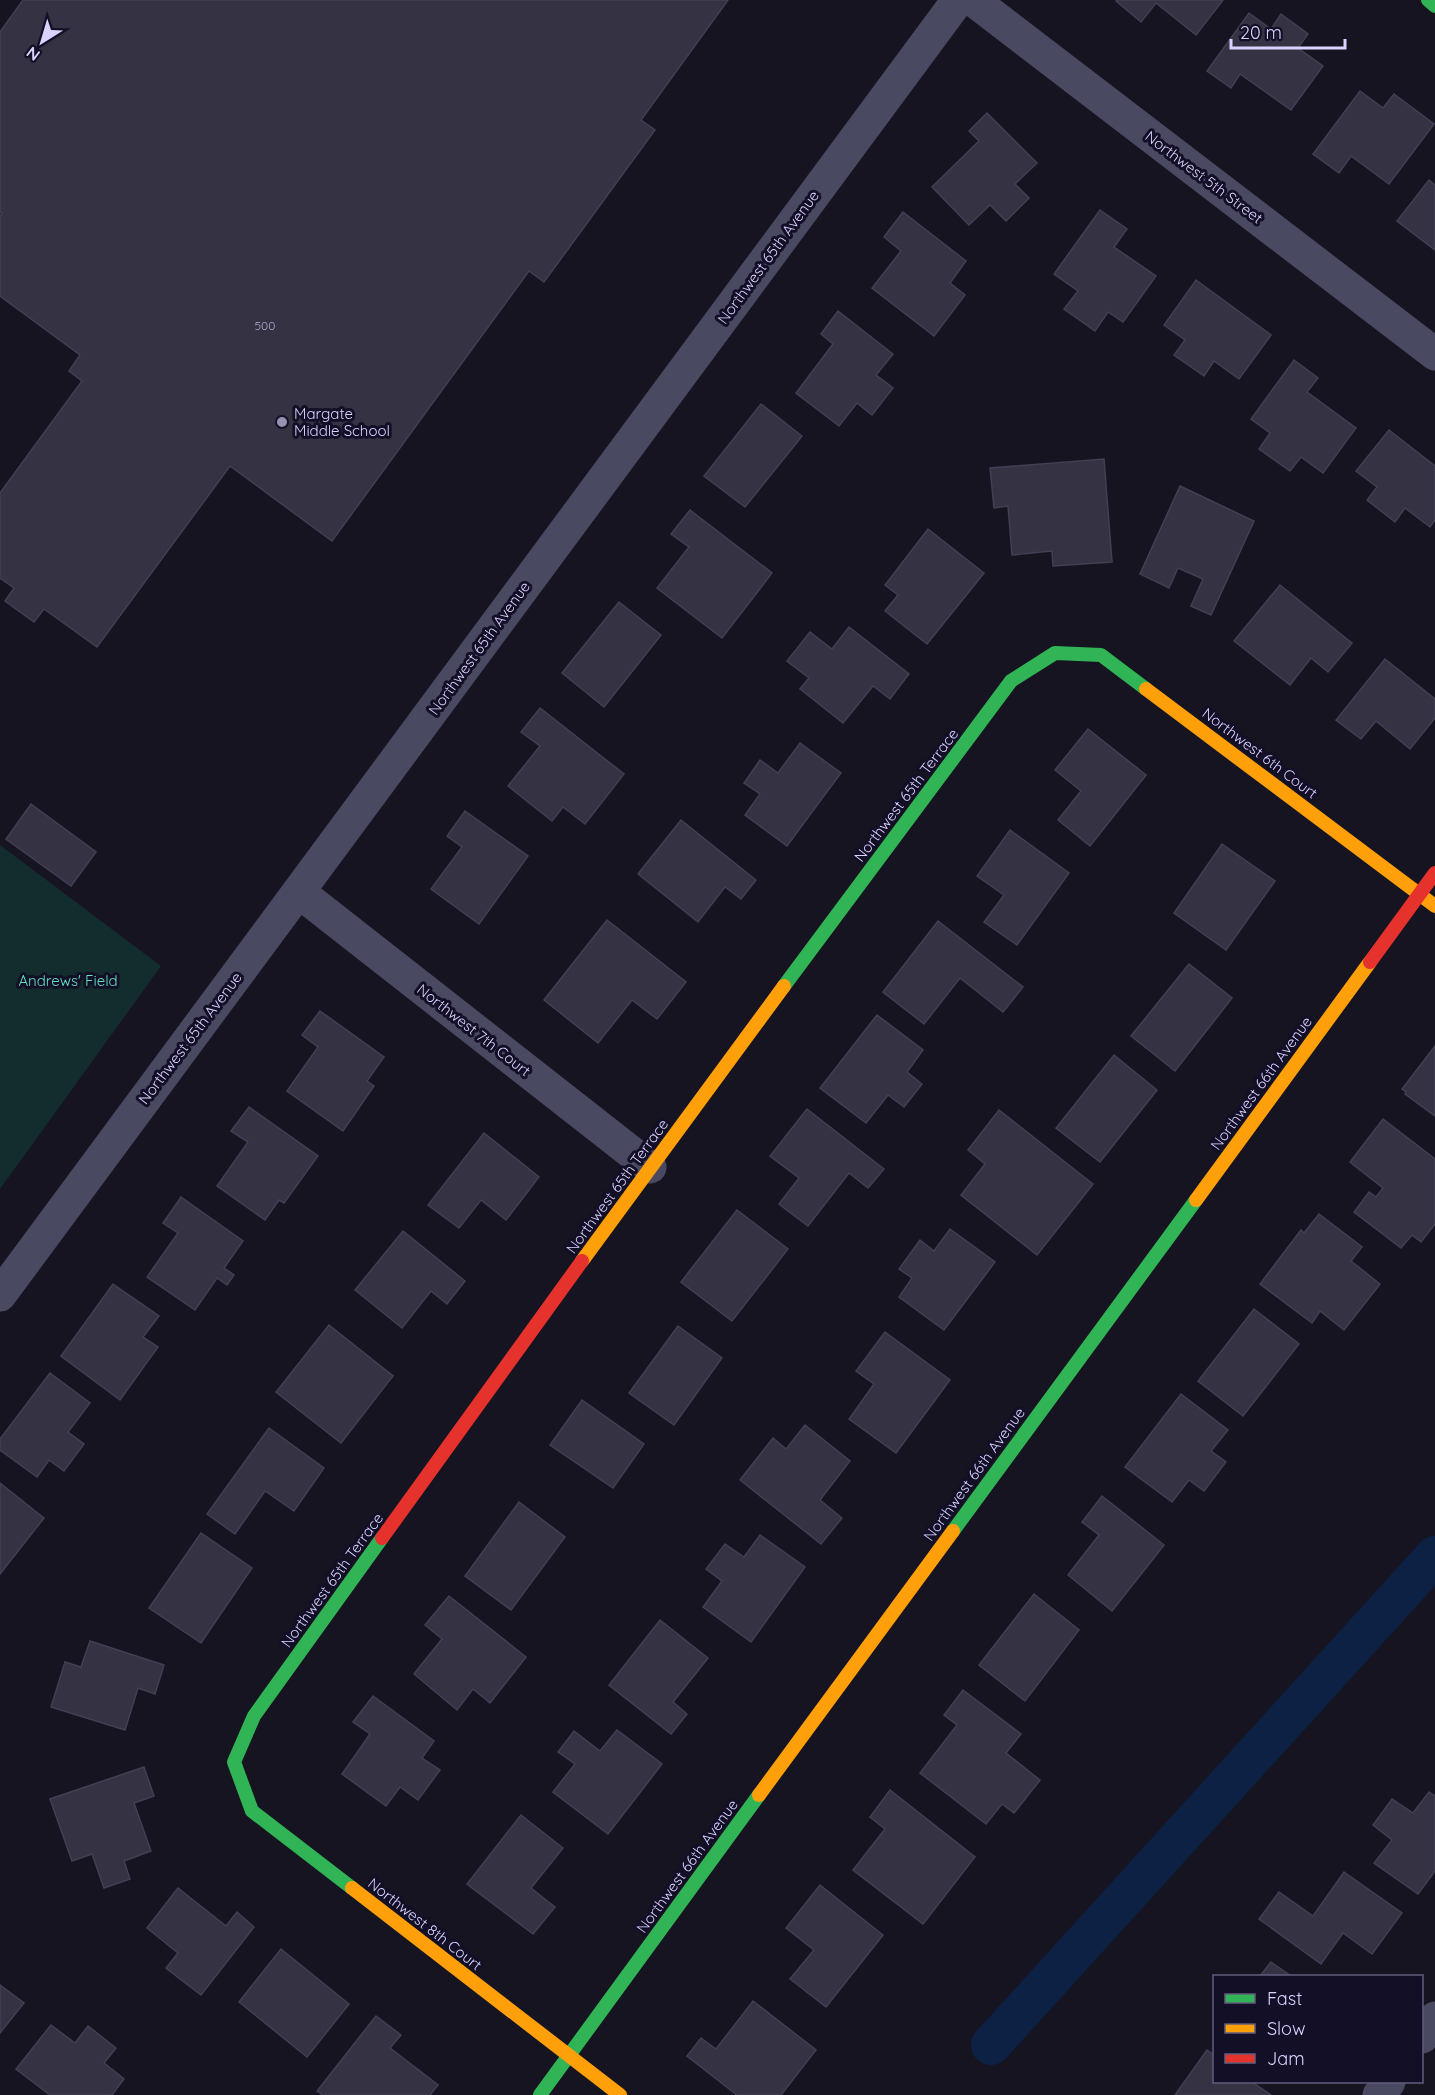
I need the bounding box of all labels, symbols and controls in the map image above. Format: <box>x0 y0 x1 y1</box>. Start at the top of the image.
north arrow <box>12 12 72 72</box>
scale bar <box>1231 12 1345 50</box>
text: 20 m <box>1240 21 1282 44</box>
text: N <box>22 42 44 66</box>
street label: Northwest 5th Street <box>1141 127 1267 227</box>
street label: Northwest 65th Avenue <box>713 186 823 328</box>
house number: 500 <box>255 318 275 333</box>
place label: Margate Middle School <box>294 404 390 440</box>
marker: Margate Middle School <box>275 415 289 429</box>
street label: Northwest 65th Avenue <box>424 577 534 719</box>
street label: Northwest 6th Court <box>1199 703 1321 803</box>
street label: Northwest 65th Terrace <box>850 725 962 865</box>
street label: Northwest 65th Avenue <box>134 968 246 1108</box>
park label: Andrews' Field <box>18 971 118 990</box>
street label: Northwest 7th Court <box>413 980 535 1080</box>
street label: Northwest 66th Avenue <box>1206 1012 1316 1154</box>
street label: Northwest 65th Terrace <box>562 1115 672 1257</box>
street label: Northwest 66th Avenue <box>919 1403 1029 1545</box>
street label: Northwest 65th Terrace <box>277 1509 387 1651</box>
street label: Northwest 66th Avenue <box>632 1795 742 1937</box>
street label: Northwest 8th Court <box>364 1874 486 1974</box>
legend <box>1213 1975 1423 2083</box>
text: Fast <box>1267 1987 1302 2010</box>
text: Slow <box>1267 2017 1305 2040</box>
text: Jam <box>1267 2047 1305 2070</box>

